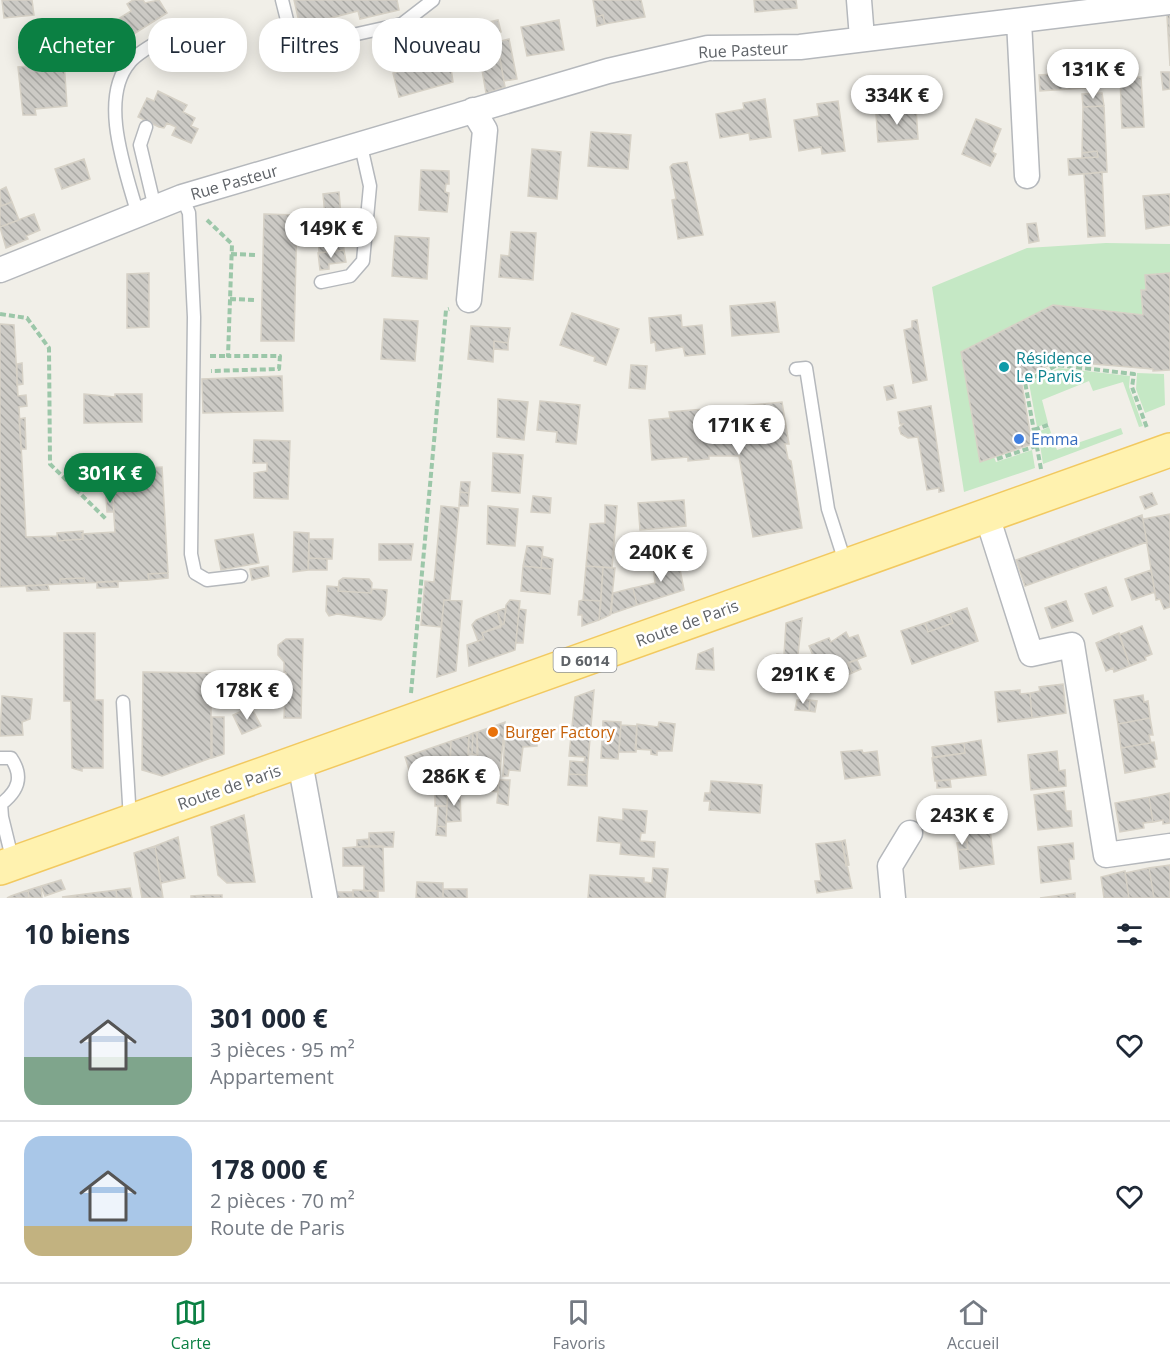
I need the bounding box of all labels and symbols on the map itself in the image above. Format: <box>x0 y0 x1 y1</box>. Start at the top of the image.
street label: Rue Pasteur <box>697 37 789 63</box>
pin: 131K € <box>1044 49 1142 100</box>
pin: 334K € <box>848 75 946 126</box>
street label: Rue Pasteur <box>188 159 281 205</box>
pin: 149K € <box>282 208 380 259</box>
place label: Résidence Le Parvis <box>1016 347 1092 387</box>
marker: Résidence Le Parvis <box>997 360 1011 374</box>
pin: 171K € <box>690 405 788 456</box>
place label: Emma <box>1031 428 1078 450</box>
marker: Emma <box>1012 432 1026 446</box>
pin: 301K € <box>61 453 159 504</box>
pin: 240K € <box>612 532 710 583</box>
street label: Route de Paris <box>633 594 741 652</box>
road number: D 6014 <box>554 648 616 672</box>
pin: 291K € <box>754 654 852 705</box>
pin: 178K € <box>198 670 296 721</box>
place label: Burger Factory <box>505 721 616 743</box>
marker: Burger Factory <box>486 725 500 739</box>
pin: 286K € <box>405 756 503 807</box>
street label: Route de Paris <box>174 759 284 815</box>
pin: 243K € <box>913 795 1011 846</box>

